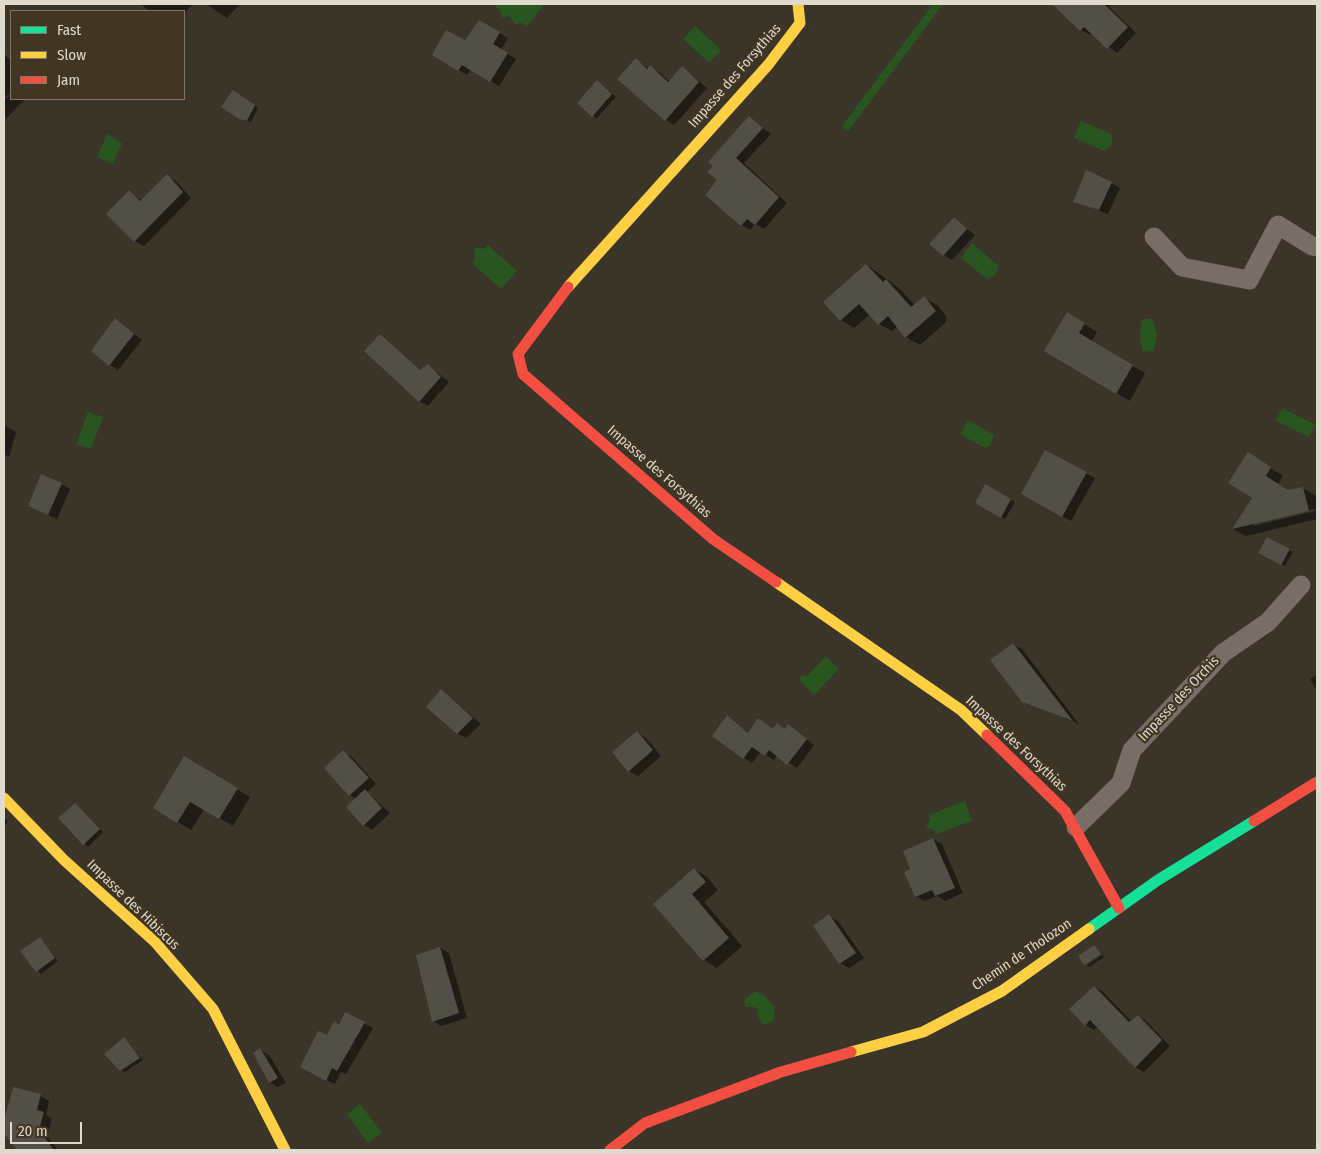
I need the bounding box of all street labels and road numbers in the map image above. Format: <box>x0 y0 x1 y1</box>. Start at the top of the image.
street label: Impasse des Forsythias <box>685 21 785 131</box>
street label: Impasse des Forsythias <box>604 422 714 522</box>
street label: Impasse des Orchis <box>1135 653 1223 745</box>
street label: Impasse des Forsythias <box>962 693 1070 795</box>
street label: Impasse des Hibiscus <box>83 856 183 954</box>
street label: Chemin de Tholozon <box>969 916 1075 994</box>

